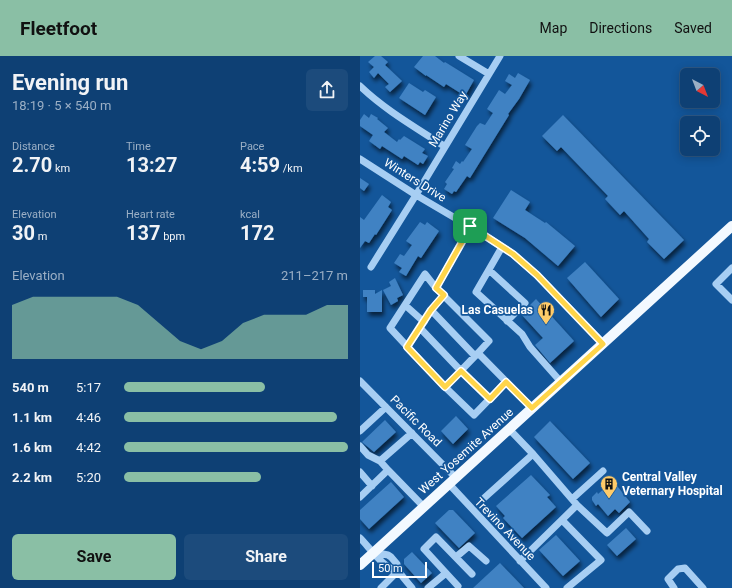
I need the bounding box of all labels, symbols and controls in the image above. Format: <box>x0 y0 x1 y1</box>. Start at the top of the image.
text: Fleetfoot <box>20 17 97 40</box>
text: Map <box>540 20 567 36</box>
text: Directions <box>589 20 652 36</box>
text: Saved <box>674 20 712 36</box>
north arrow <box>680 68 720 108</box>
map controls <box>680 68 720 156</box>
button: share <box>306 69 348 111</box>
text: Evening run <box>12 70 128 95</box>
street label: Marino Way <box>426 88 470 150</box>
text: 18:19 · 5 × 540 m <box>12 98 111 113</box>
button: locate <box>680 116 720 156</box>
text: Distance <box>12 140 55 153</box>
text: Time <box>126 140 151 153</box>
text: Pace <box>240 140 264 153</box>
text: 2.70 <box>12 153 52 177</box>
text: 13:27 <box>126 153 178 177</box>
text: 4:59 <box>240 153 280 177</box>
street label: Winters Drive <box>381 155 449 205</box>
text: km <box>52 162 70 175</box>
text: /km <box>280 162 303 175</box>
text: Elevation <box>12 208 57 221</box>
text: Heart rate <box>126 208 175 221</box>
text: kcal <box>240 208 260 221</box>
pin <box>453 209 487 243</box>
icon: arrive <box>459 215 481 237</box>
text: 30 <box>12 221 35 245</box>
text: 137 <box>126 221 160 245</box>
text: 172 <box>240 221 274 245</box>
text: m <box>35 230 47 243</box>
text: bpm <box>160 230 185 243</box>
text: Elevation <box>12 268 65 283</box>
text: 211–217 m <box>281 268 348 283</box>
restaurant icon: Las Casuelas <box>536 300 556 325</box>
place label: Las Casuelas <box>462 303 533 317</box>
text: 540 m <box>12 380 49 395</box>
text: 5:17 <box>76 380 101 395</box>
street label: Pacific Road <box>387 392 445 450</box>
street label: West Yosemite Avenue <box>416 405 516 497</box>
text: 1.1 km <box>12 410 52 425</box>
text: 4:46 <box>76 410 101 425</box>
text: 1.6 km <box>12 440 52 455</box>
text: 4:42 <box>76 440 101 455</box>
text: 2.2 km <box>12 470 52 485</box>
text: 5:20 <box>76 470 101 485</box>
place label: Central Valley Veternary Hospital <box>622 470 723 498</box>
building icon: Central Valley Veternary Hospital <box>599 474 619 499</box>
street label: Trevino Avenue <box>472 495 538 563</box>
button: Save <box>12 534 176 580</box>
button: Share <box>184 534 348 580</box>
scale bar <box>372 560 427 579</box>
text: 50 m <box>378 562 403 575</box>

